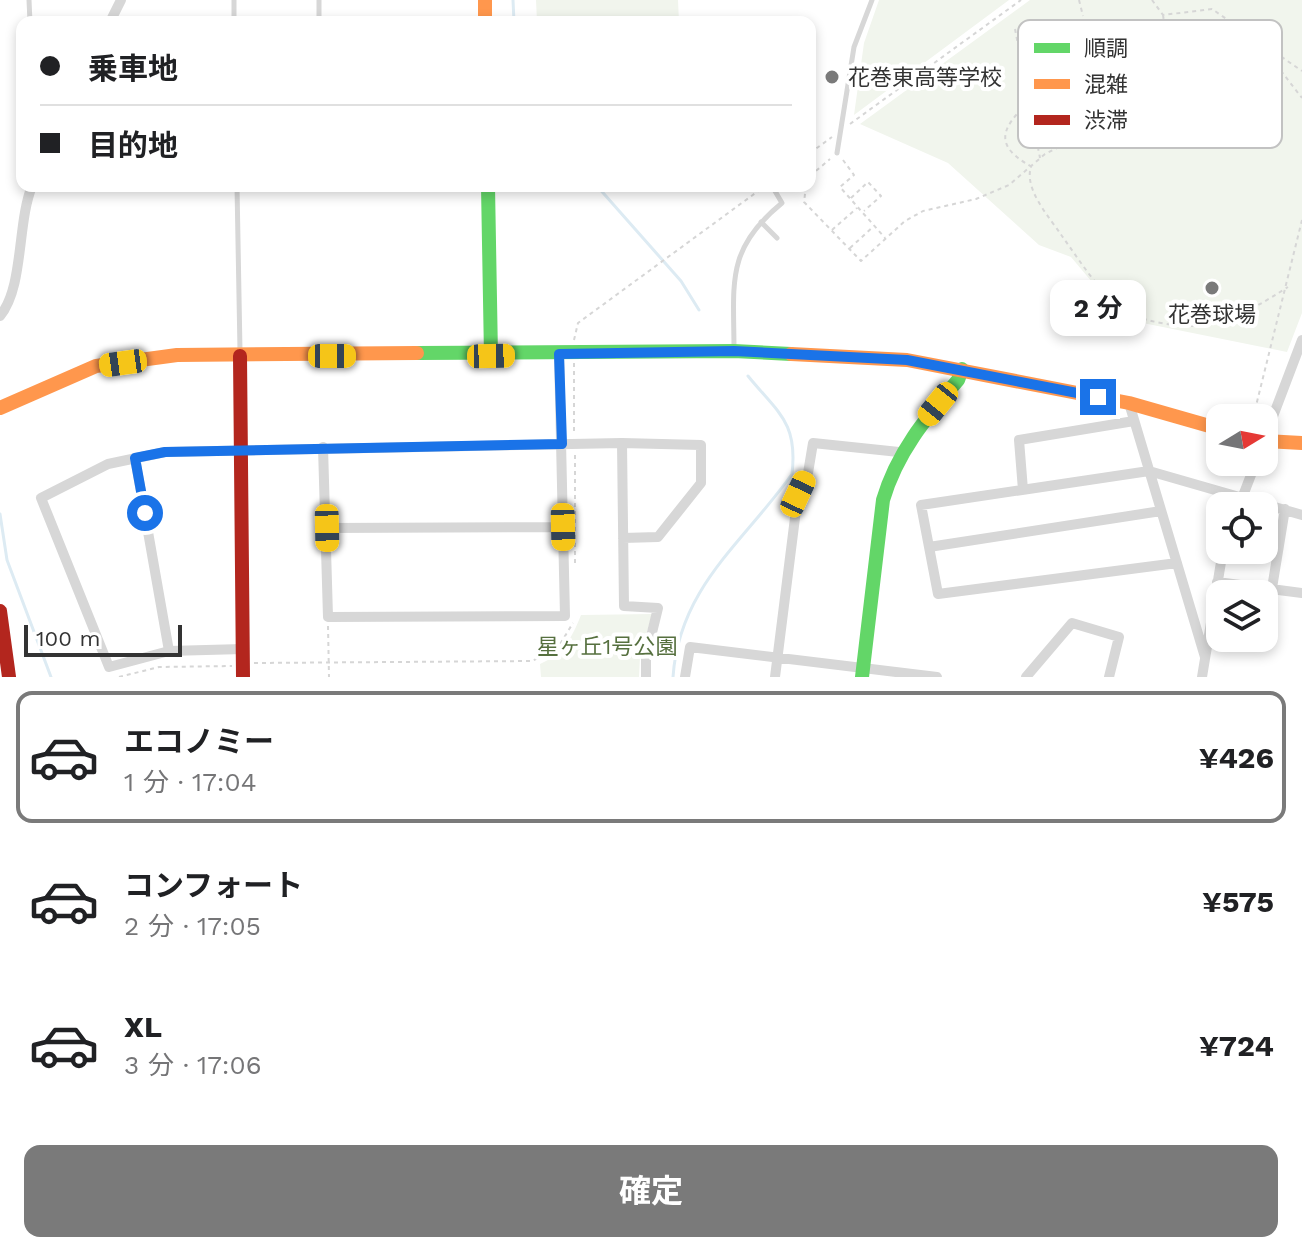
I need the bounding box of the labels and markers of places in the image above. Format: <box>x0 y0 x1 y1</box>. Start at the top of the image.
place label: 花巻東高等学校 <box>848 65 1002 90</box>
marker: 花巻東高等学校 <box>823 68 841 86</box>
marker: 花巻球場 <box>1203 279 1221 297</box>
place label: 花巻球場 <box>1168 302 1256 327</box>

